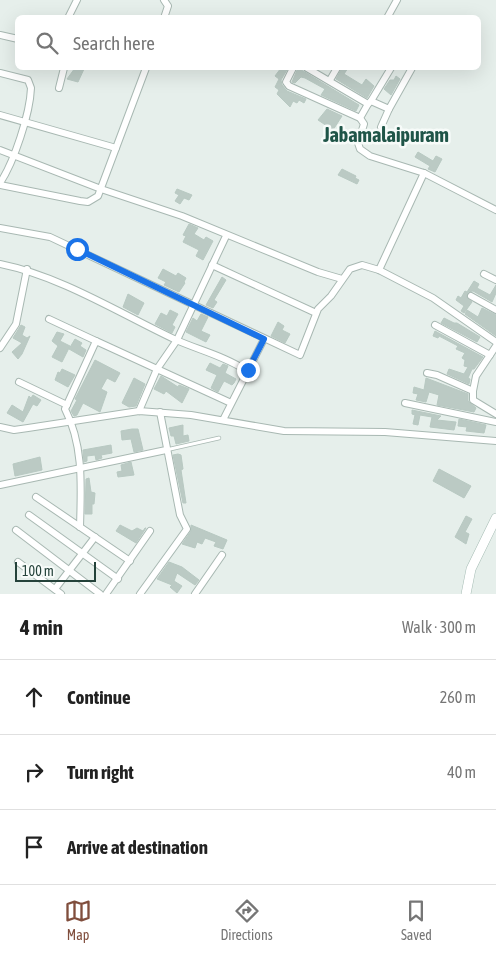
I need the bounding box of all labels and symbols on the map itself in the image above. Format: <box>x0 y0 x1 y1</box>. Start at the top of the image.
district label: Jabamalaipuram <box>322 123 449 146</box>
route start <box>66 238 89 261</box>
route end <box>237 359 260 382</box>
scale bar <box>15 559 96 582</box>

